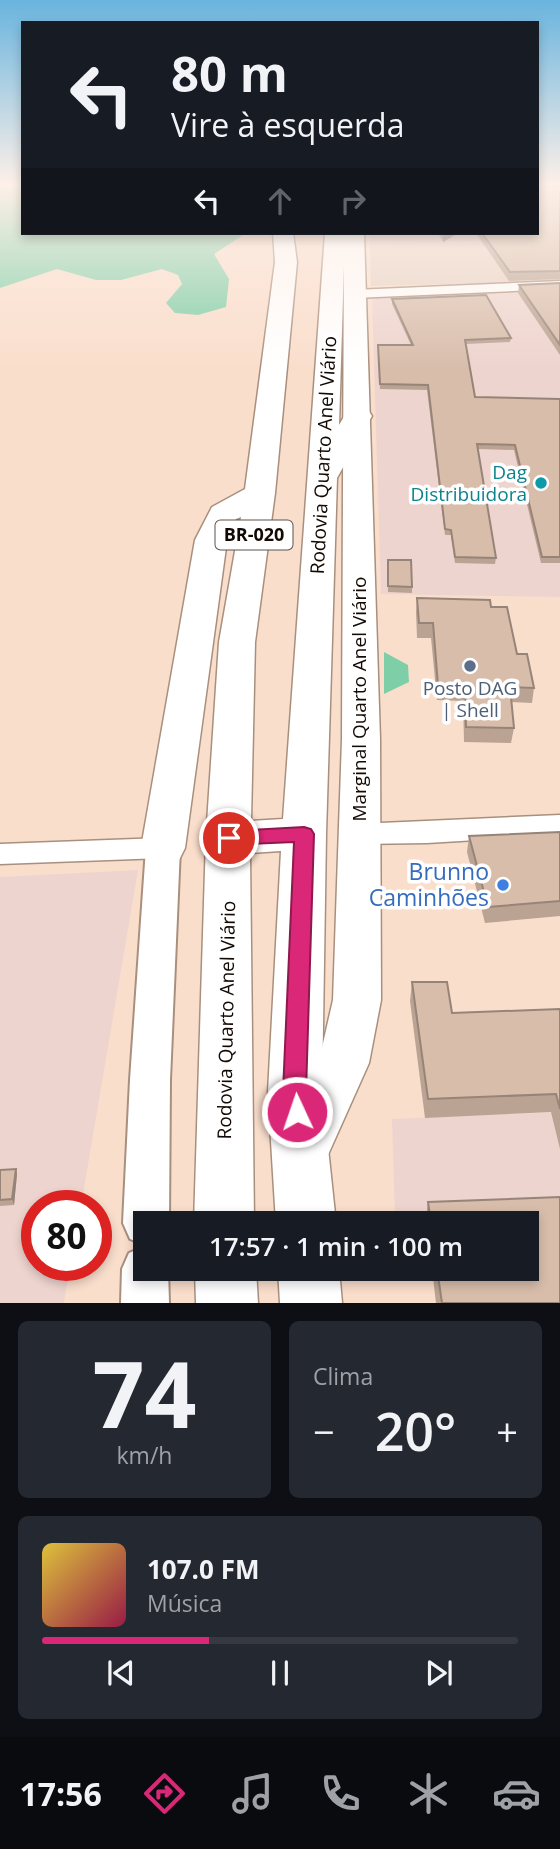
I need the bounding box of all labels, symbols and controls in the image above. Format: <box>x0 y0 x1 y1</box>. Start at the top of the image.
text: 80 m <box>171 40 288 106</box>
icon: left <box>56 49 147 140</box>
text: Vire à esquerda <box>171 103 404 146</box>
icon: left <box>188 182 226 220</box>
icon: ahead <box>261 182 299 220</box>
icon: right <box>334 182 372 220</box>
street label: Rodovia Quarto Anel Viário <box>304 335 342 575</box>
place label: Dag Distribuidora <box>411 459 527 507</box>
marker: Dag Distribuidora <box>533 475 549 491</box>
road number: BR-020 <box>216 520 292 550</box>
street label: Marginal Quarto Anel Viário <box>346 576 372 822</box>
marker: Posto DAG | Shell <box>462 658 478 674</box>
place label: Posto DAG | Shell <box>423 675 517 723</box>
pin <box>199 808 259 868</box>
icon: arrive <box>210 819 248 857</box>
place label: Brunno Caminhões <box>369 855 489 913</box>
marker: Brunno Caminhões <box>495 877 511 893</box>
street label: Rodovia Quarto Anel Viário <box>211 900 241 1140</box>
position arrow <box>260 1075 334 1149</box>
speed limit sign: 80 <box>21 1190 112 1281</box>
text: 17:57 · 1 min · 100 m <box>209 1228 463 1264</box>
text: 74 <box>92 1331 197 1455</box>
text: Clima <box>313 1360 373 1392</box>
text: 20° <box>375 1395 456 1466</box>
text: − <box>313 1405 335 1457</box>
text: + <box>496 1405 518 1457</box>
text: km/h <box>117 1439 172 1471</box>
text: 107.0 FM <box>147 1551 259 1587</box>
text: Música <box>147 1587 222 1619</box>
icon: previous <box>102 1654 140 1692</box>
icon: pause <box>261 1654 299 1692</box>
icon: next <box>420 1654 458 1692</box>
icon: directions <box>140 1769 189 1818</box>
icon: music <box>228 1769 277 1818</box>
icon: phone <box>316 1769 365 1818</box>
icon: climate <box>404 1769 453 1818</box>
icon: car <box>492 1769 541 1818</box>
text: 17:56 <box>19 1772 102 1815</box>

